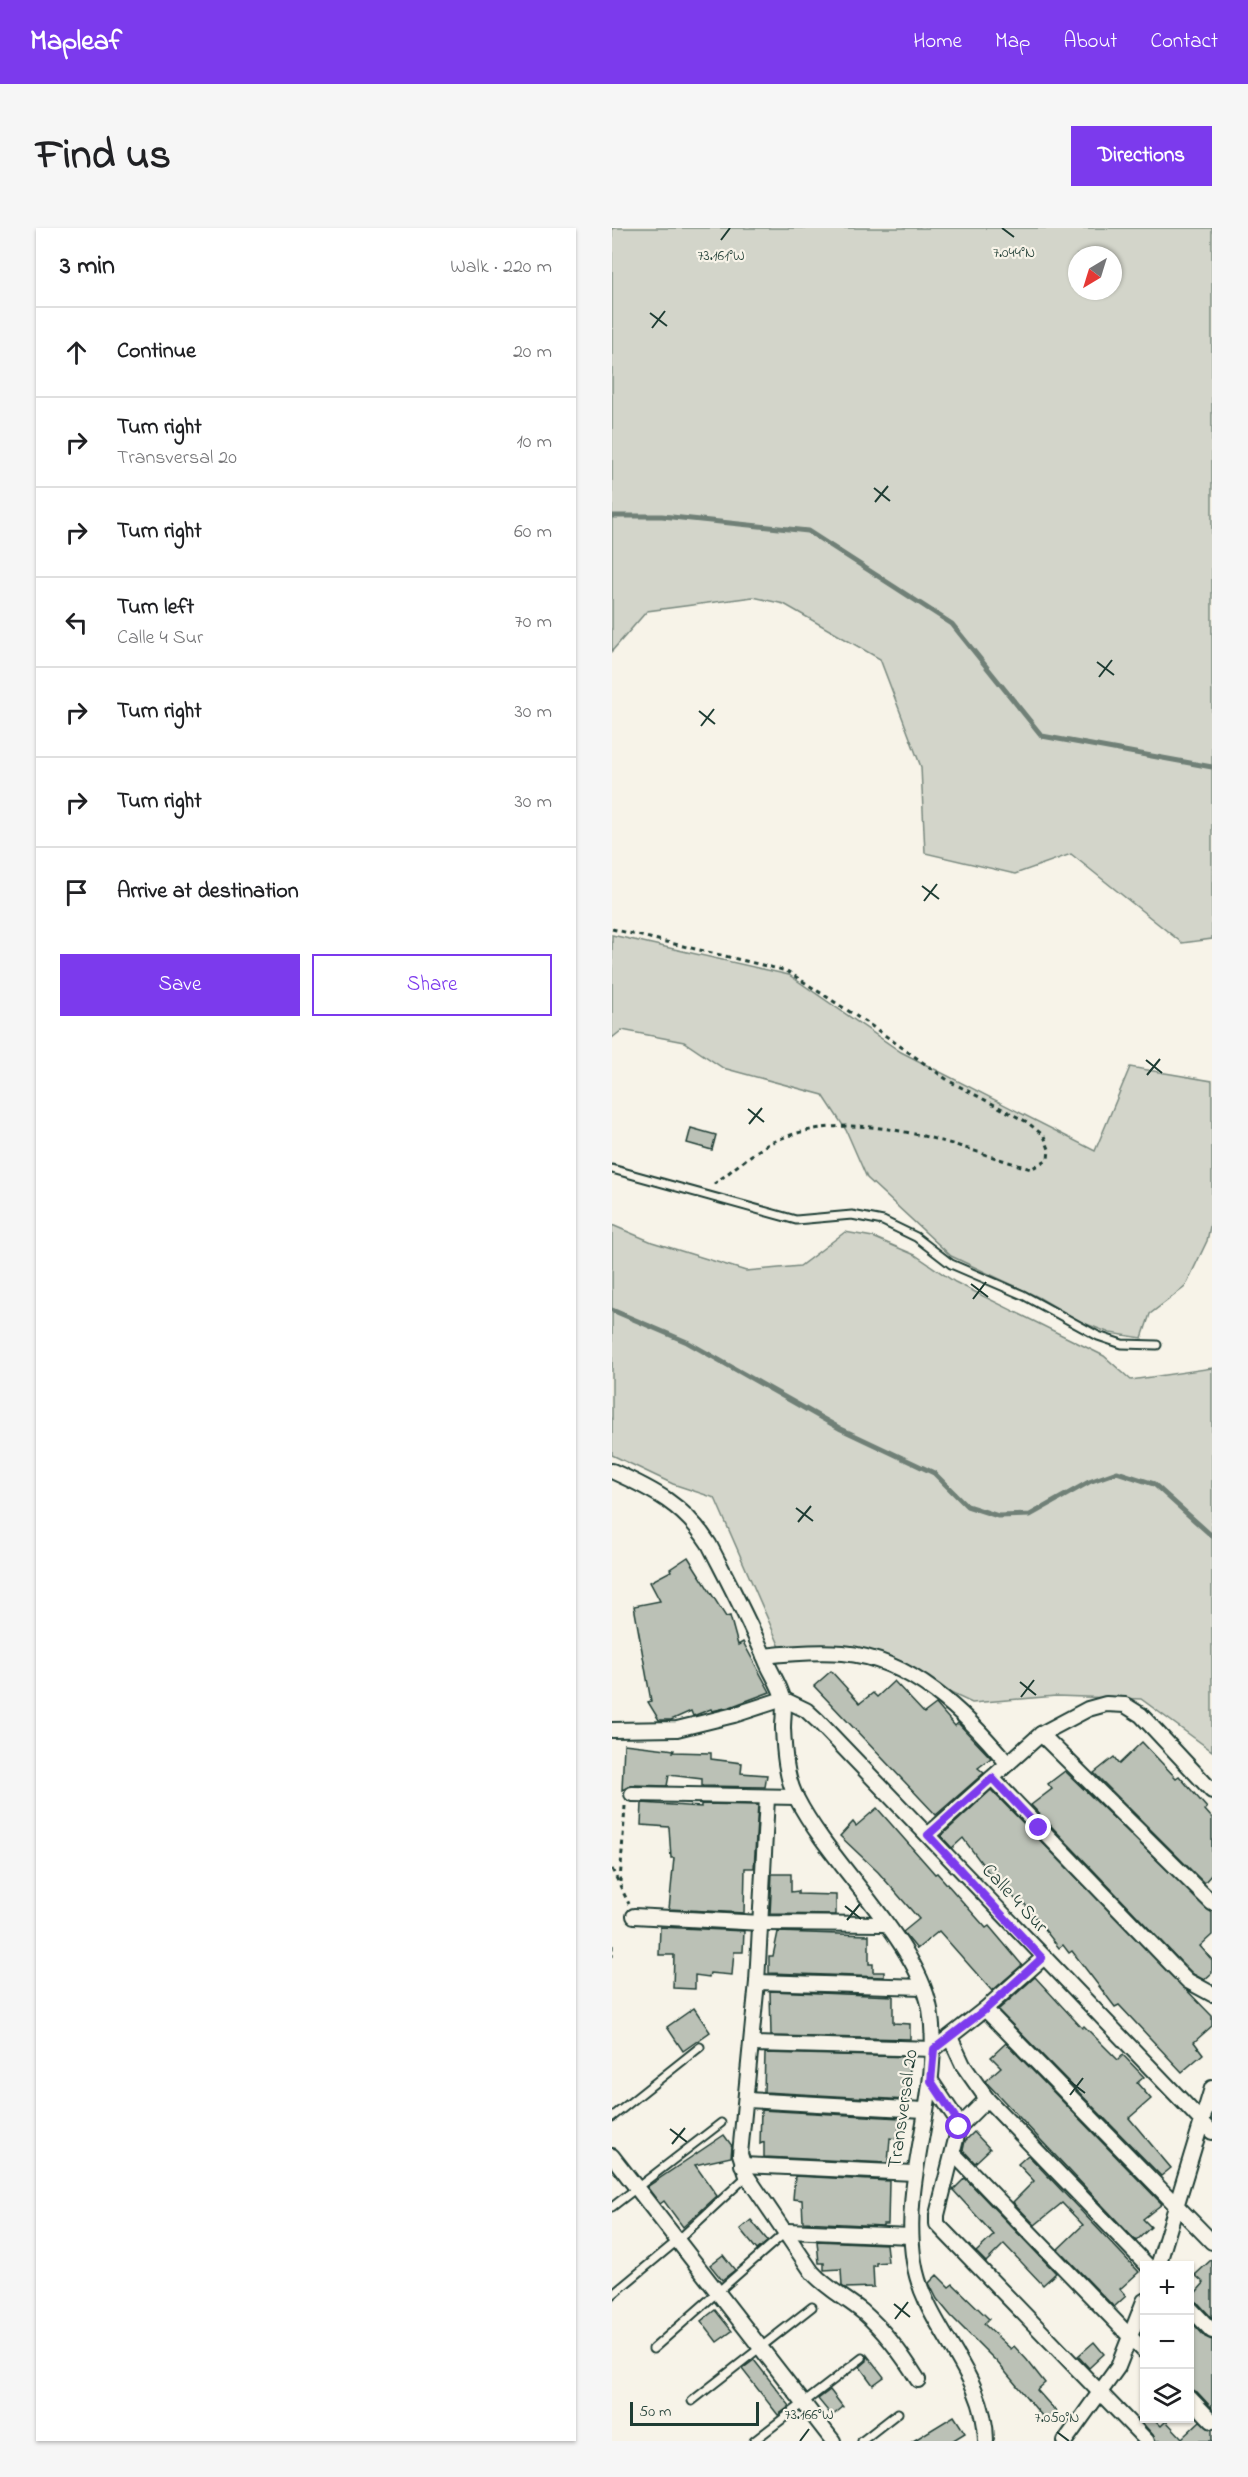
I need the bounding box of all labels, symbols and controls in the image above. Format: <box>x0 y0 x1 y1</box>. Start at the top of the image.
text: Mapleaf <box>30 22 122 63</box>
text: Home <box>913 27 962 57</box>
text: Map <box>995 27 1030 57</box>
text: About <box>1063 27 1117 57</box>
text: Contact <box>1150 27 1218 57</box>
text: Find us <box>36 126 171 187</box>
button: Directions <box>1071 126 1212 186</box>
text: 7.044°N <box>993 242 1035 264</box>
text: 73.161°W <box>697 245 745 267</box>
north arrow <box>1068 246 1122 300</box>
text: 3 min <box>60 248 115 286</box>
text: Walk · 220 m <box>450 253 552 282</box>
icon: ahead <box>60 336 93 369</box>
text: Continue <box>117 336 196 368</box>
text: 20 m <box>513 338 552 367</box>
text: Turn right <box>117 412 202 444</box>
icon: right <box>60 426 93 459</box>
text: 10 m <box>516 428 552 457</box>
text: Transversal 20 <box>117 444 237 473</box>
icon: right <box>60 516 93 549</box>
text: Turn right <box>117 516 202 548</box>
text: 60 m <box>514 518 552 547</box>
text: Turn left <box>117 592 194 624</box>
icon: left <box>60 606 93 639</box>
text: 70 m <box>515 608 552 637</box>
text: Calle 4 Sur <box>117 624 203 653</box>
icon: right <box>60 696 93 729</box>
text: Turn right <box>117 696 202 728</box>
text: 30 m <box>515 698 552 727</box>
icon: right <box>60 786 93 819</box>
text: Turn right <box>117 786 202 818</box>
text: 30 m <box>515 788 552 817</box>
icon: arrive <box>60 876 93 909</box>
text: Arrive at destination <box>117 876 299 908</box>
button: Save <box>60 954 300 1016</box>
button: Share <box>312 954 552 1016</box>
route end <box>1025 1814 1051 1840</box>
street label: Calle 4 Sur <box>974 1858 1055 1941</box>
street label: Transversal 20 <box>881 2047 927 2170</box>
route start <box>945 2113 971 2139</box>
map controls <box>1140 2261 1194 2423</box>
button: + <box>1140 2261 1194 2315</box>
button: − <box>1140 2315 1194 2369</box>
button: layers <box>1140 2369 1194 2423</box>
scale bar <box>630 2399 759 2426</box>
text: 50 m <box>639 2400 671 2424</box>
text: 73.166°W <box>784 2404 834 2426</box>
text: 7.050°N <box>1035 2407 1079 2429</box>

